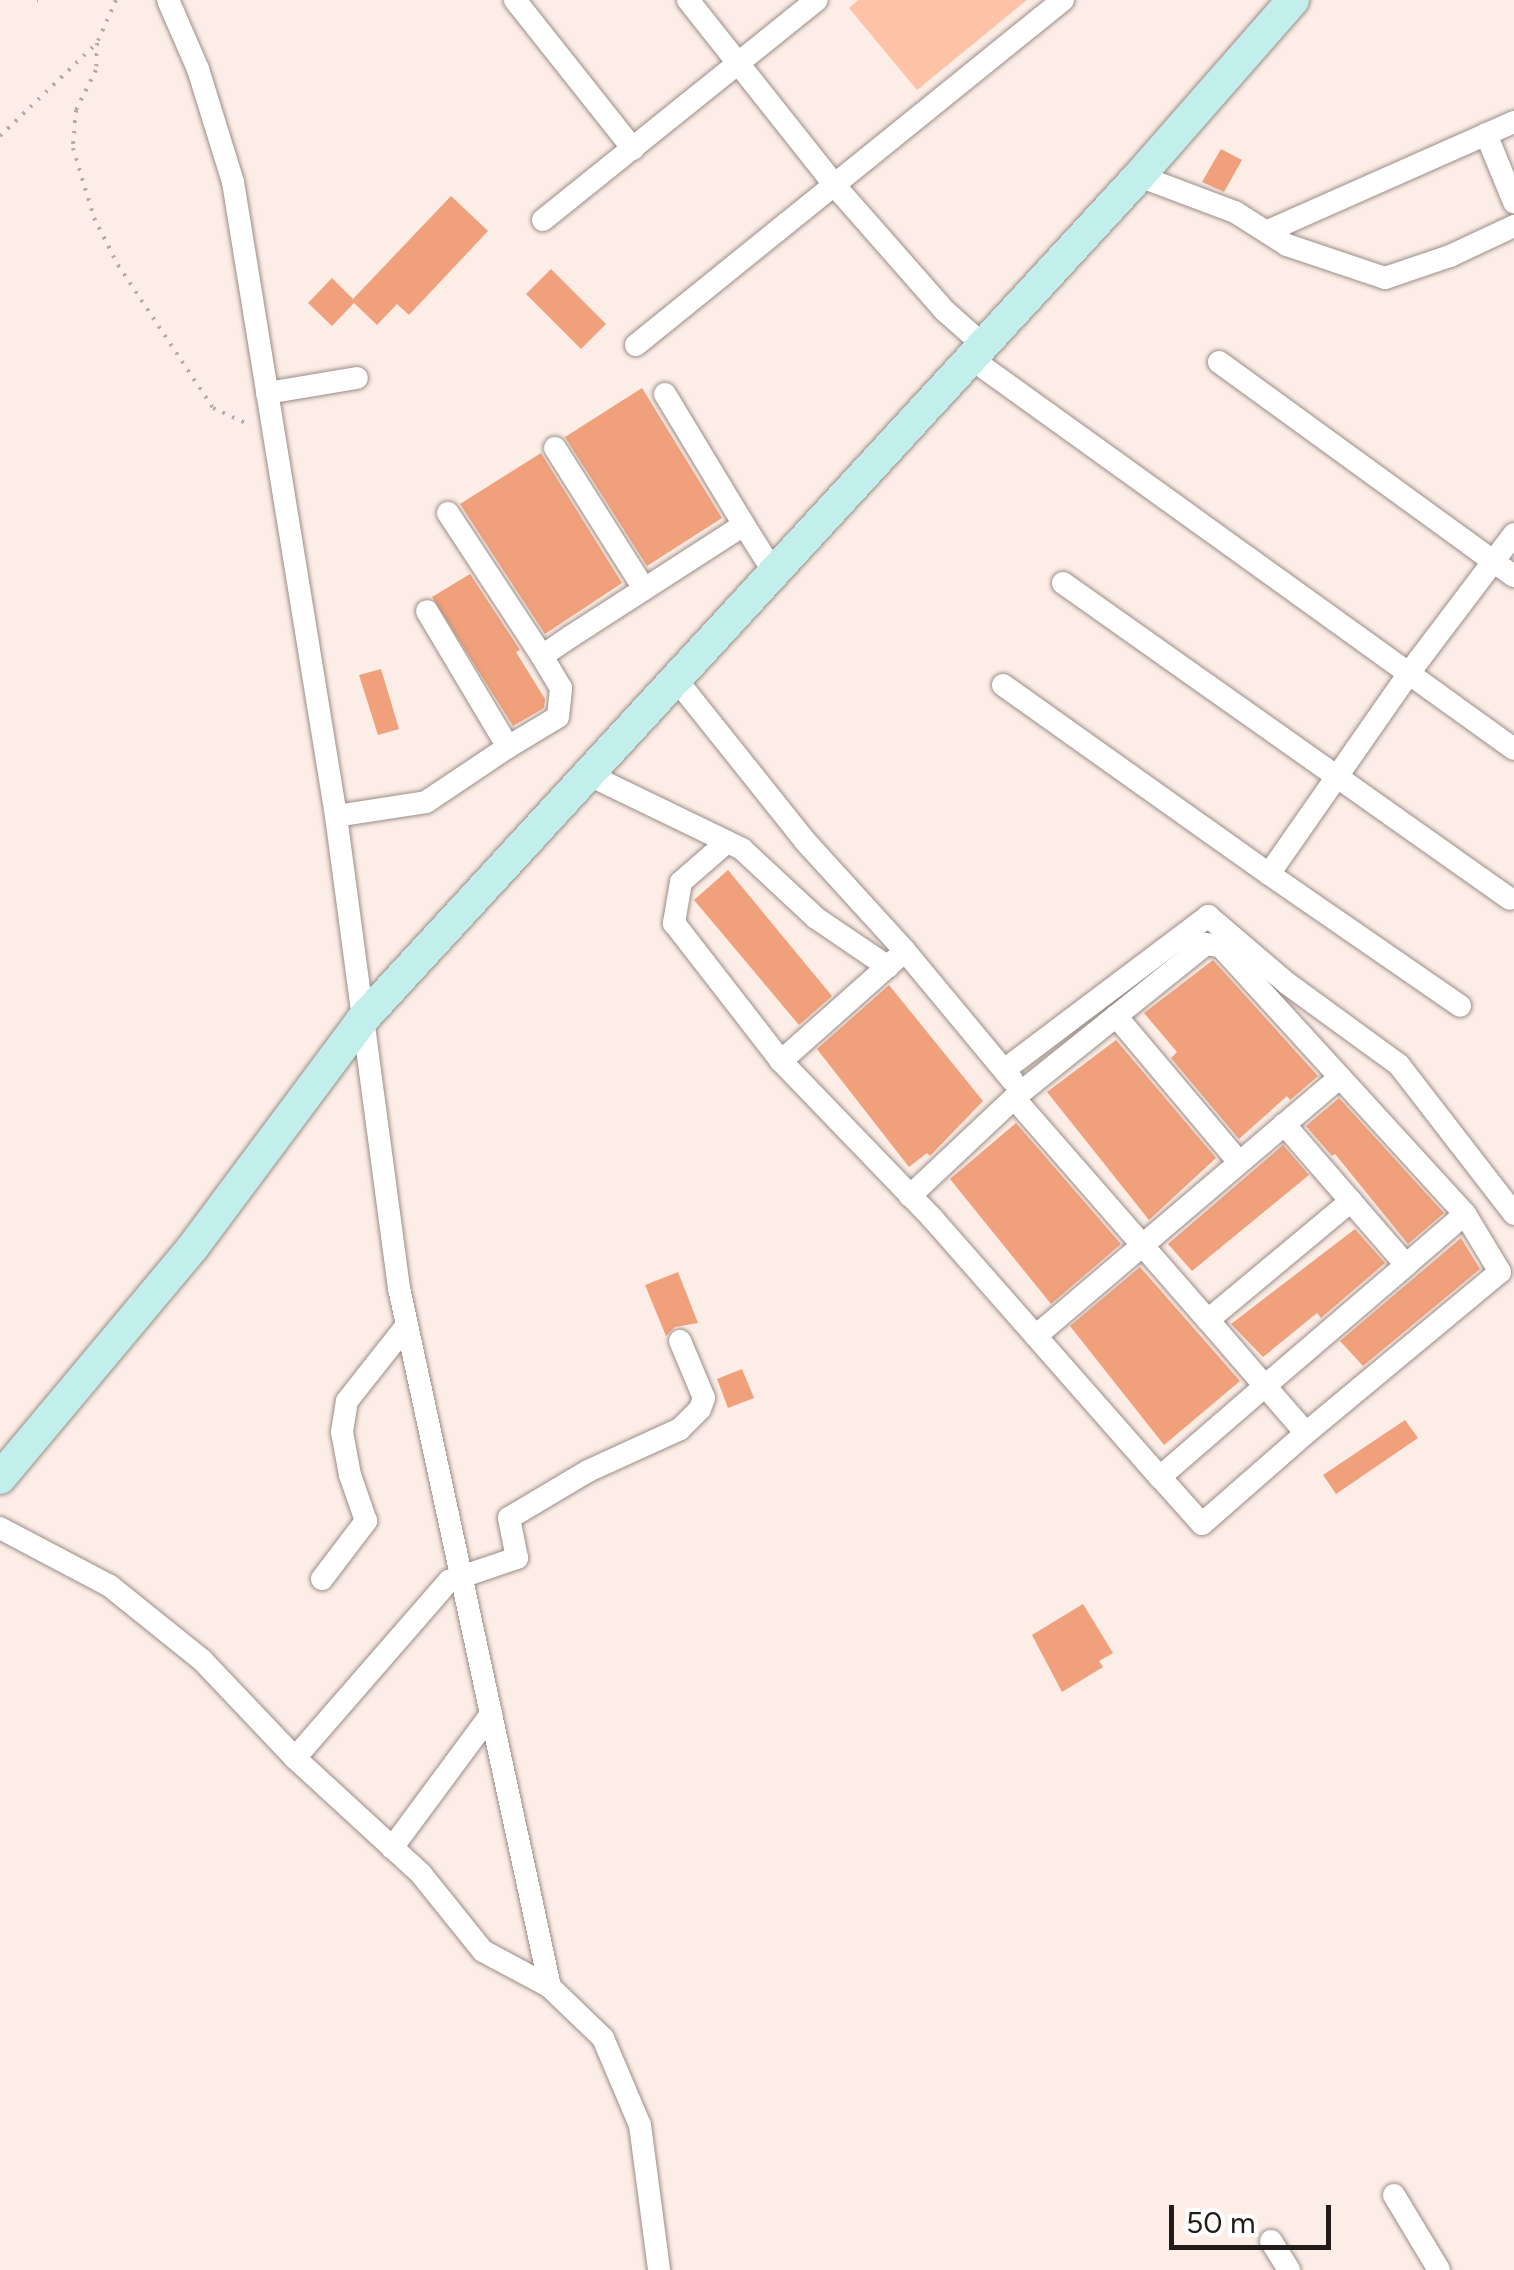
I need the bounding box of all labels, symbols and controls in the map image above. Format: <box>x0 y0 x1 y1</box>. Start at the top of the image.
scale bar <box>1174 2185 1336 2247</box>
text: 50 m <box>1186 2204 1255 2241</box>

